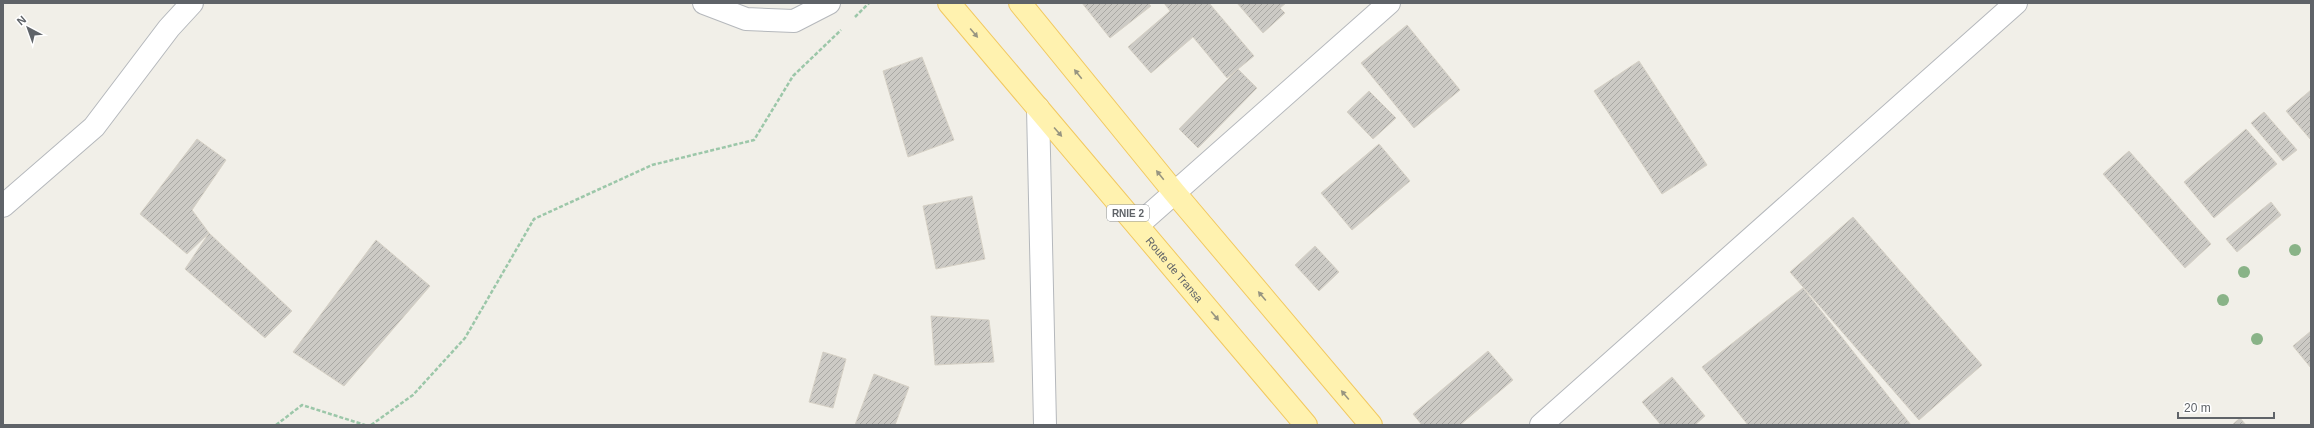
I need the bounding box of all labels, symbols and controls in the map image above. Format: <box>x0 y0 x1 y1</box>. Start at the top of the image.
north arrow <box>8 8 48 48</box>
text: N <box>15 13 28 28</box>
one-way arrow <box>970 27 979 38</box>
one-way arrow <box>1073 69 1082 80</box>
one-way arrow <box>1054 127 1063 137</box>
one-way arrow <box>1156 169 1164 180</box>
road number: RNIE 2 <box>1107 205 1149 221</box>
street label: Route de Transa <box>1144 234 1206 305</box>
one-way arrow <box>1257 290 1266 301</box>
one-way arrow <box>1211 311 1220 322</box>
one-way arrow <box>1341 390 1350 401</box>
scale bar <box>2178 394 2274 420</box>
text: 20 m <box>2184 401 2211 415</box>

